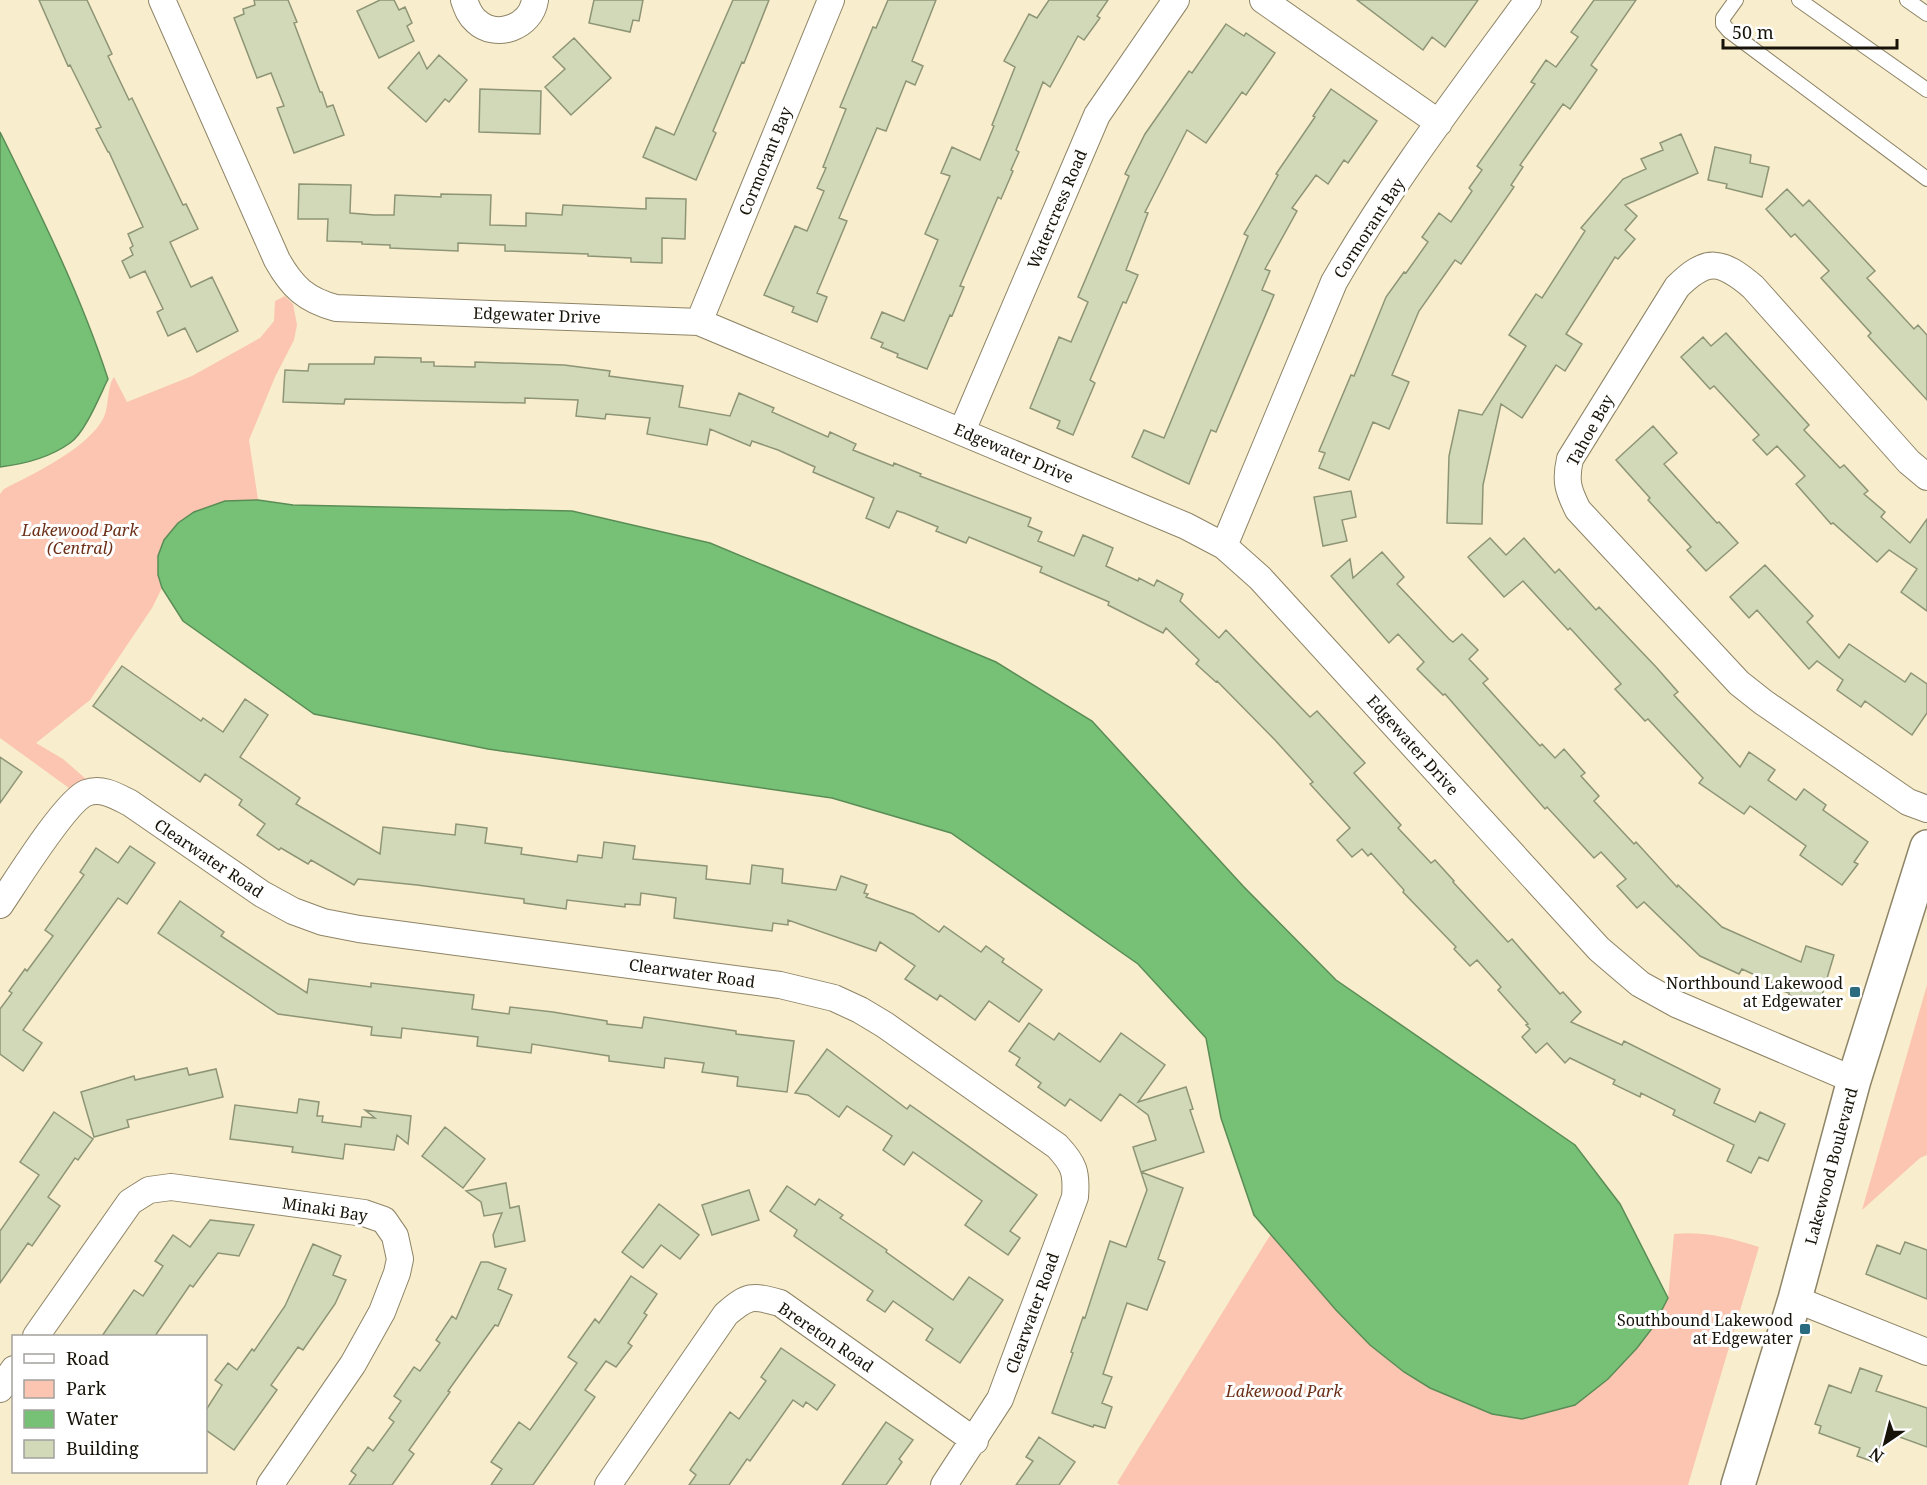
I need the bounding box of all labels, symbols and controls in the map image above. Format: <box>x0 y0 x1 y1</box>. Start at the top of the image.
scale bar <box>1723 12 1897 50</box>
text: 50 m <box>1732 20 1774 44</box>
street label: Cormorant Bay <box>733 102 797 219</box>
street label: Watercress Road <box>1022 146 1092 272</box>
street label: Cormorant Bay <box>1328 173 1410 282</box>
street label: Edgewater Drive <box>473 302 601 328</box>
street label: Tahoe Bay <box>1561 389 1619 470</box>
street label: Edgewater Drive <box>951 418 1077 488</box>
park label: Lakewood Park (Central) <box>21 519 139 559</box>
street label: Edgewater Drive <box>1362 690 1464 800</box>
street label: Clearwater Road <box>150 813 268 903</box>
street label: Clearwater Road <box>628 953 757 993</box>
place label: Northbound Lakewood at Edgewater <box>1666 972 1843 1012</box>
marker: Northbound Lakewood at Edgewater <box>1848 985 1862 999</box>
street label: Lakewood Boulevard <box>1799 1085 1863 1247</box>
street label: Minaki Bay <box>281 1191 370 1227</box>
street label: Clearwater Road <box>1000 1249 1064 1376</box>
street label: Brereton Road <box>774 1297 878 1377</box>
place label: Southbound Lakewood at Edgewater <box>1617 1309 1793 1349</box>
marker: Southbound Lakewood at Edgewater <box>1798 1322 1812 1336</box>
legend <box>12 1335 207 1473</box>
text: Road <box>66 1346 109 1370</box>
text: Park <box>66 1376 106 1400</box>
park label: Lakewood Park <box>1225 1380 1343 1402</box>
text: Water <box>66 1406 119 1430</box>
north arrow <box>1855 1413 1915 1473</box>
text: Building <box>66 1436 139 1460</box>
text: N <box>1865 1442 1888 1468</box>

